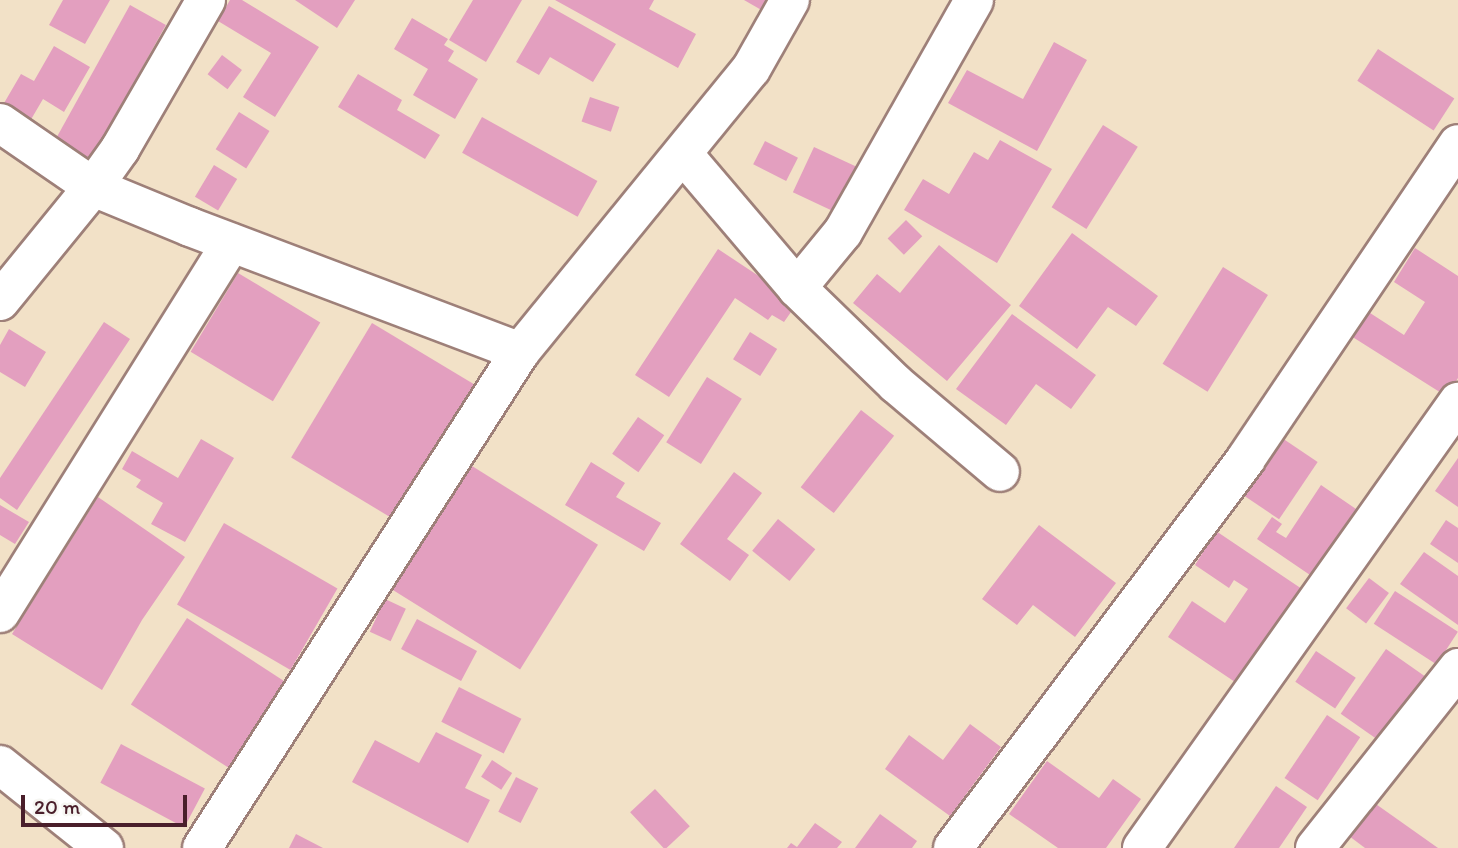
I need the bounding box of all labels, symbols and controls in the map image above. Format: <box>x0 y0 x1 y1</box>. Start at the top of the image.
scale bar <box>24 782 191 826</box>
text: 20 m <box>34 794 80 819</box>

